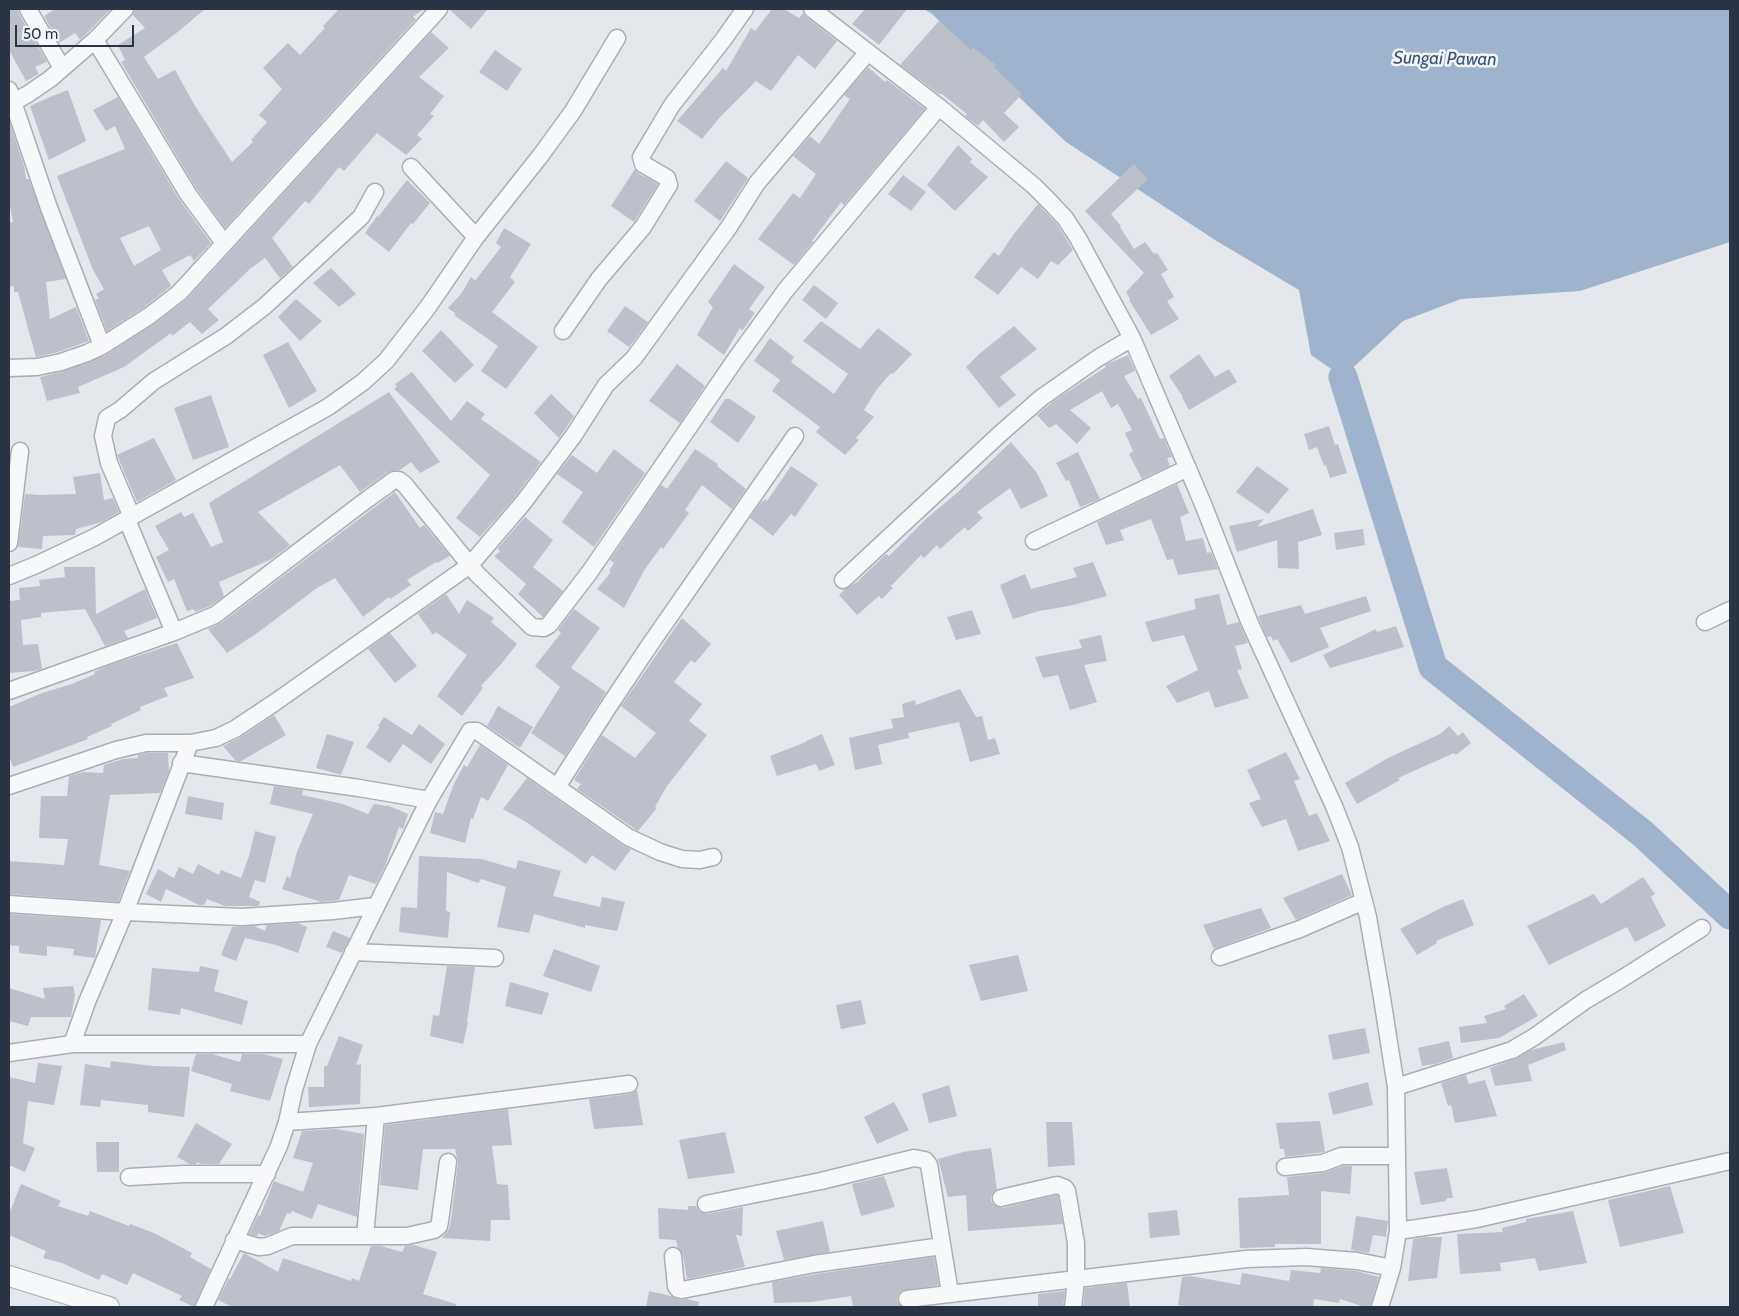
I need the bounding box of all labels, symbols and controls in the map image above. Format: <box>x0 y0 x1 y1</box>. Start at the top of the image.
scale bar <box>18 15 136 47</box>
text: 50 m <box>23 25 58 43</box>
water label: Sungai Pawan <box>1393 47 1497 71</box>

